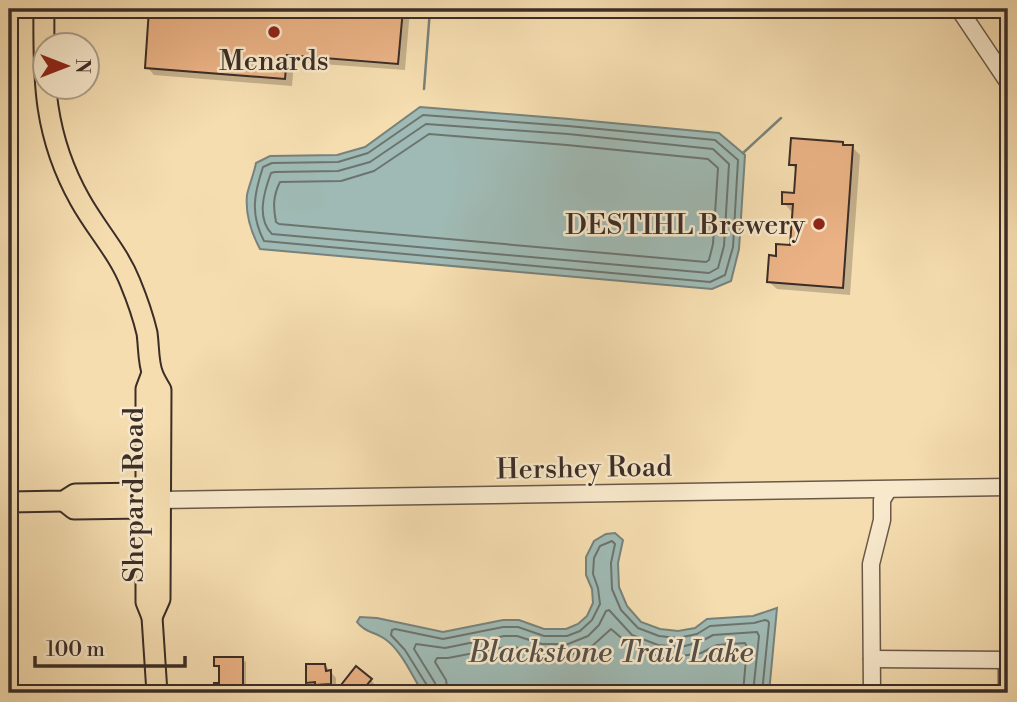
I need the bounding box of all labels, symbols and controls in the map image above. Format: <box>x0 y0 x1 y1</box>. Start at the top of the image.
marker: Menards <box>266 24 282 40</box>
north arrow <box>32 32 102 102</box>
place label: Menards <box>219 44 329 79</box>
text: N <box>70 58 94 74</box>
place label: DESTIHL Brewery <box>565 208 805 243</box>
marker: DESTIHL Brewery <box>811 216 827 232</box>
street label: Shepard Road <box>117 407 152 583</box>
street label: Hershey Road <box>496 449 672 488</box>
scale bar <box>35 625 186 669</box>
water label: Blackstone Trail Lake <box>467 634 754 672</box>
text: 100 m <box>46 637 105 663</box>

